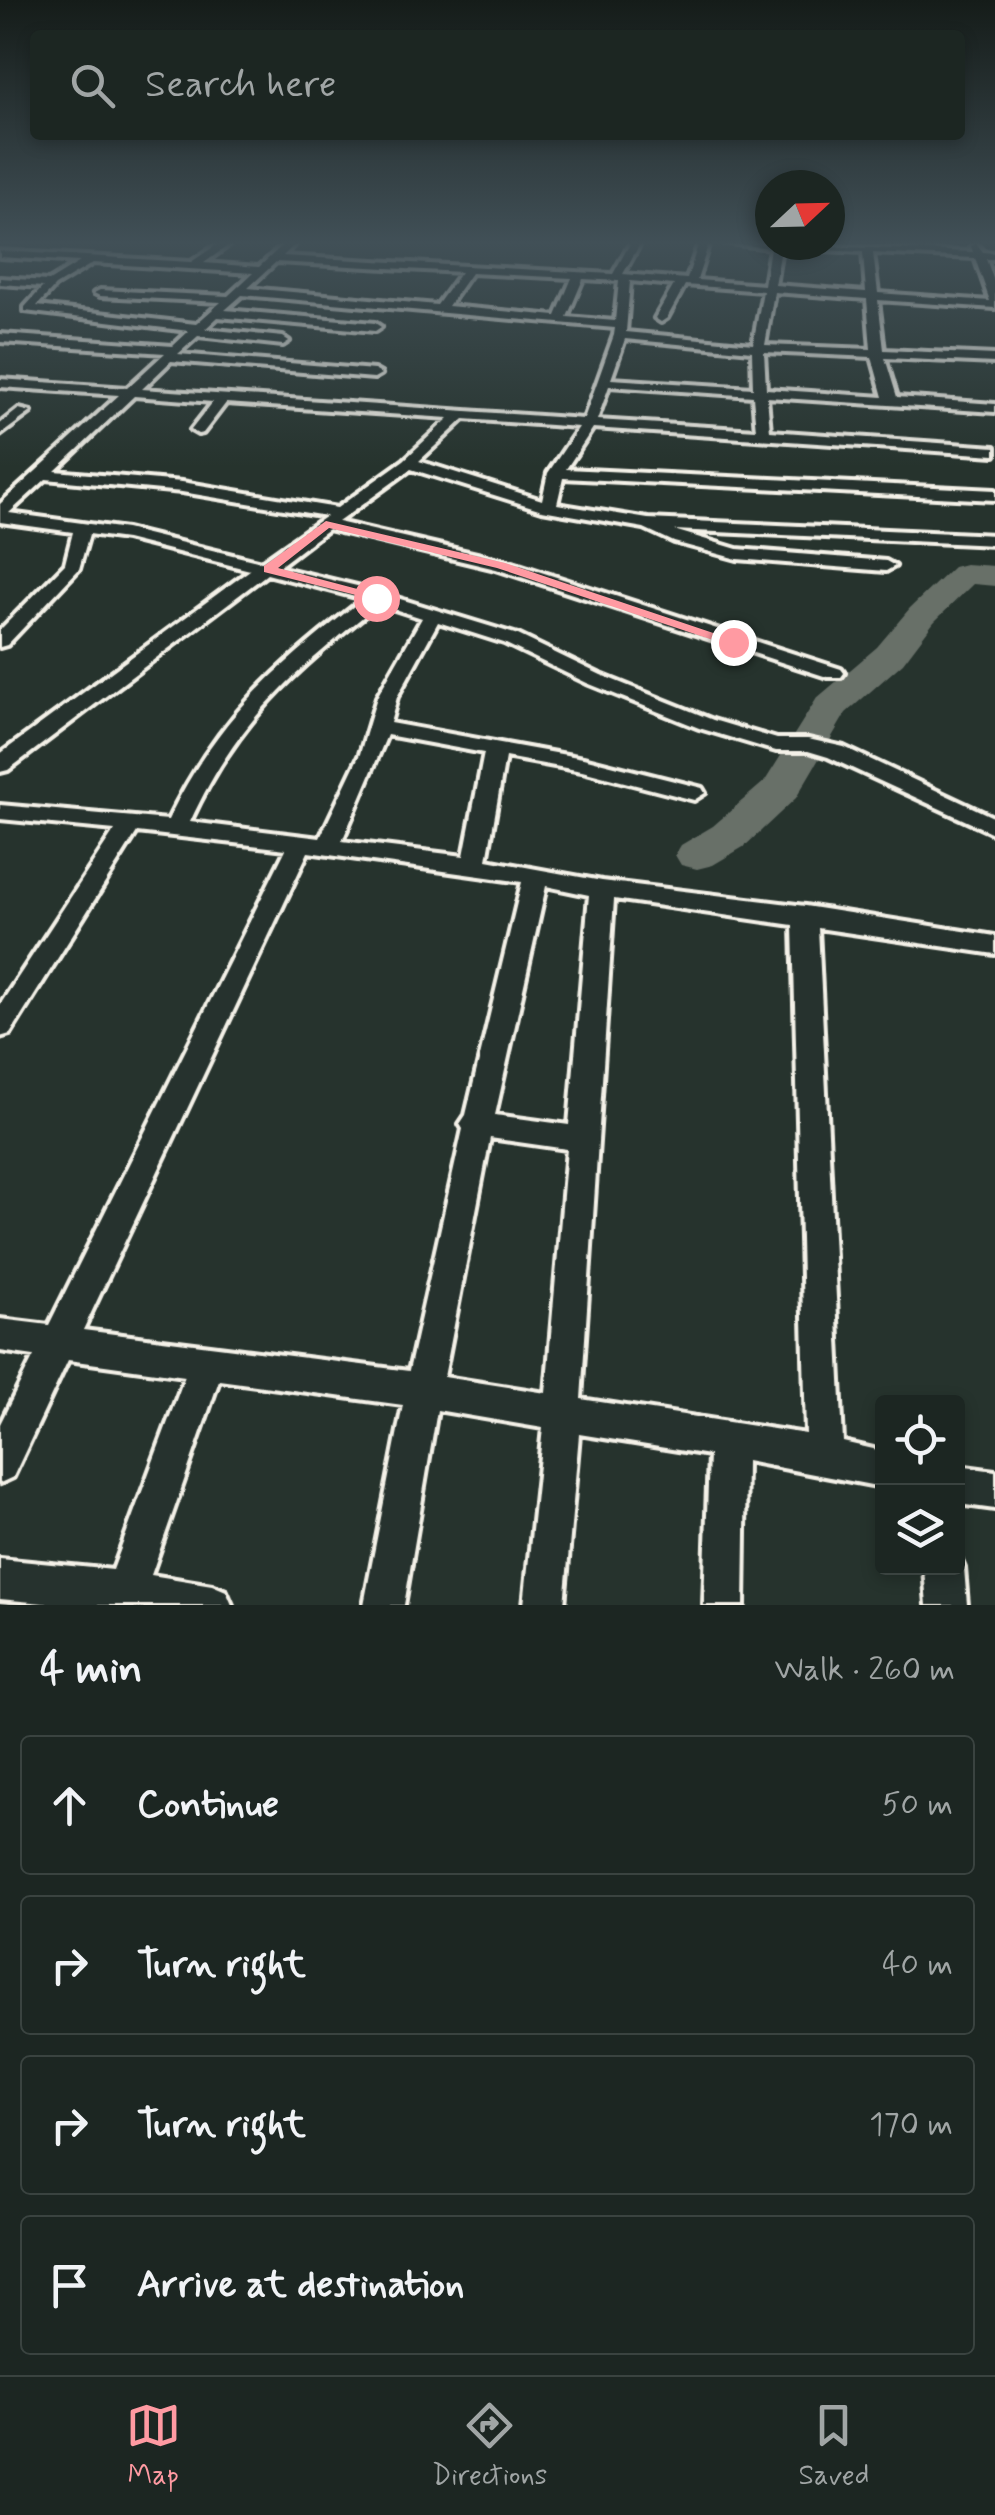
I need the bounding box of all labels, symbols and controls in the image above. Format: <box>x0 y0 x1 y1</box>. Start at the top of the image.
search box <box>30 30 965 140</box>
icon: search <box>65 58 120 113</box>
text: Search here <box>145 61 336 110</box>
north arrow <box>755 170 845 260</box>
route start <box>354 576 400 622</box>
route end <box>711 620 757 666</box>
map controls <box>875 1395 965 1575</box>
button: locate <box>875 1395 965 1485</box>
button: layers <box>875 1485 965 1575</box>
text: 4 min <box>40 1643 142 1698</box>
text: Walk · 260 m <box>775 1649 955 1691</box>
icon: ahead <box>42 1778 97 1833</box>
text: Continue <box>137 1781 279 1830</box>
text: 50 m <box>881 1784 953 1826</box>
icon: right <box>42 1938 97 1993</box>
text: Turn right <box>137 1941 306 1990</box>
text: 40 m <box>882 1944 953 1986</box>
icon: right <box>42 2098 97 2153</box>
text: Turn right <box>137 2101 306 2150</box>
text: 170 m <box>869 2104 953 2146</box>
icon: arrive <box>42 2258 97 2313</box>
text: Arrive at destination <box>137 2261 464 2310</box>
tab: Map <box>126 2398 181 2495</box>
tab: Directions <box>432 2398 547 2495</box>
tab: Saved <box>799 2398 869 2495</box>

